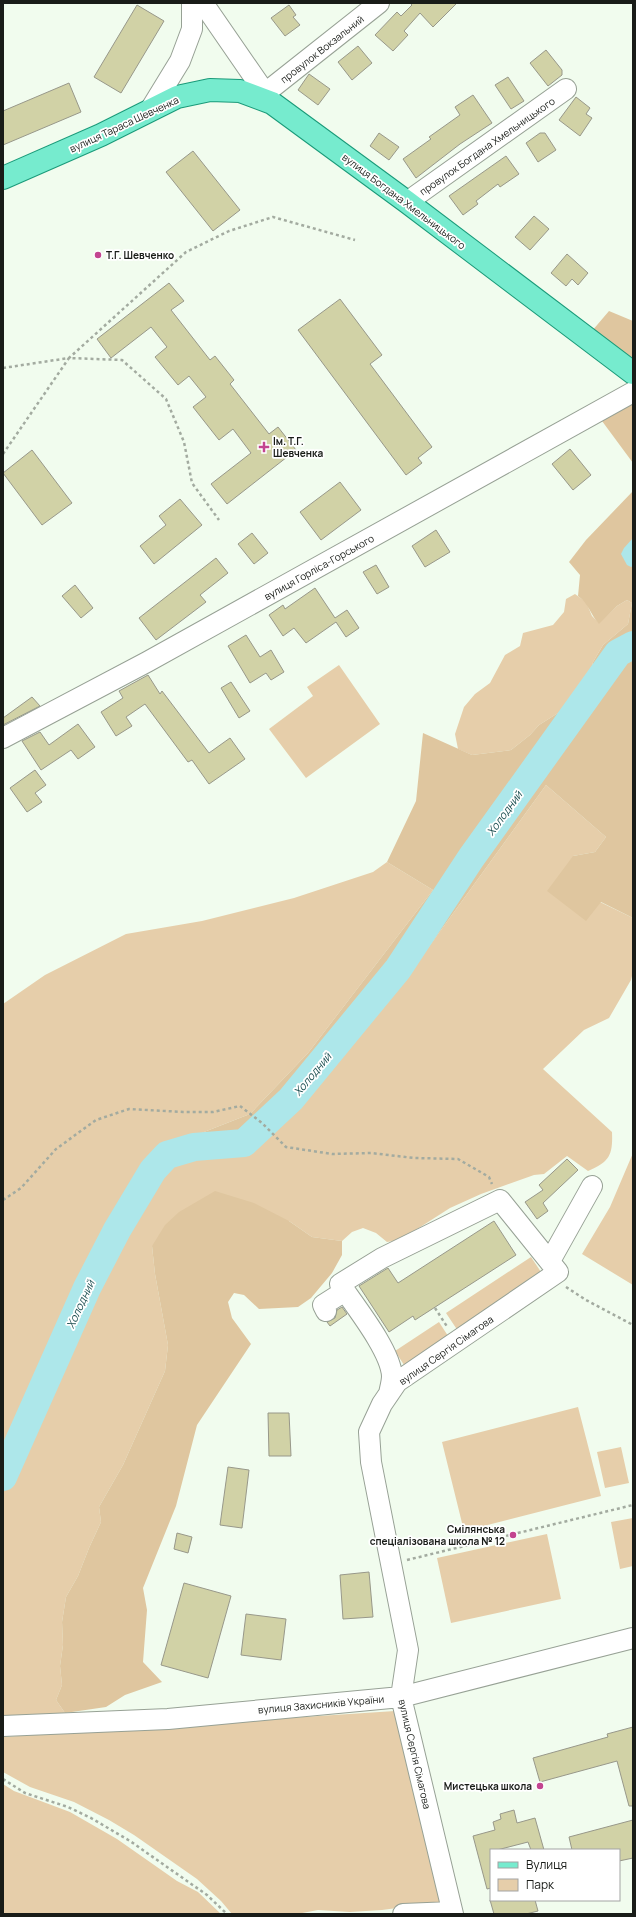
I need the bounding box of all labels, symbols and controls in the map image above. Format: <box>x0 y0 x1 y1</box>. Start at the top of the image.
street label: провулок Вокзальний <box>277 12 367 86</box>
street label: вулиця Тараса Шевченка <box>67 93 181 155</box>
street label: провулок Богдана Хмельницького <box>417 94 558 198</box>
street label: вулиця Богдана Хмельницького <box>339 150 469 252</box>
place label: Т.Г. Шевченко <box>106 248 174 262</box>
marker: Т.Г. Шевченко <box>93 250 103 260</box>
place label: Ім. Т.Г. Шевченка <box>273 434 323 460</box>
marker: Ім. Т.Г. Шевченка <box>258 441 270 453</box>
street label: вулиця Горліса-Горського <box>262 531 377 603</box>
water label: Холодний <box>483 787 526 838</box>
water label: Холодний <box>290 1049 335 1099</box>
water label: Холодний <box>62 1277 98 1330</box>
street label: вулиця Сергія Сімагова <box>396 1312 496 1388</box>
place label: Смілянська спеціалізована школа № 12 <box>370 1522 505 1548</box>
marker: Смілянська спеціалізована школа № 12 <box>508 1530 518 1540</box>
street label: вулиця Захисників України <box>257 1692 385 1716</box>
street label: вулиця Сергія Сімагова <box>396 1698 434 1810</box>
place label: Мистецька школа <box>444 1779 532 1793</box>
marker: Мистецька школа <box>535 1781 545 1791</box>
legend <box>490 1849 620 1901</box>
text: Вулиця <box>526 1856 567 1873</box>
text: Парк <box>526 1876 555 1893</box>

